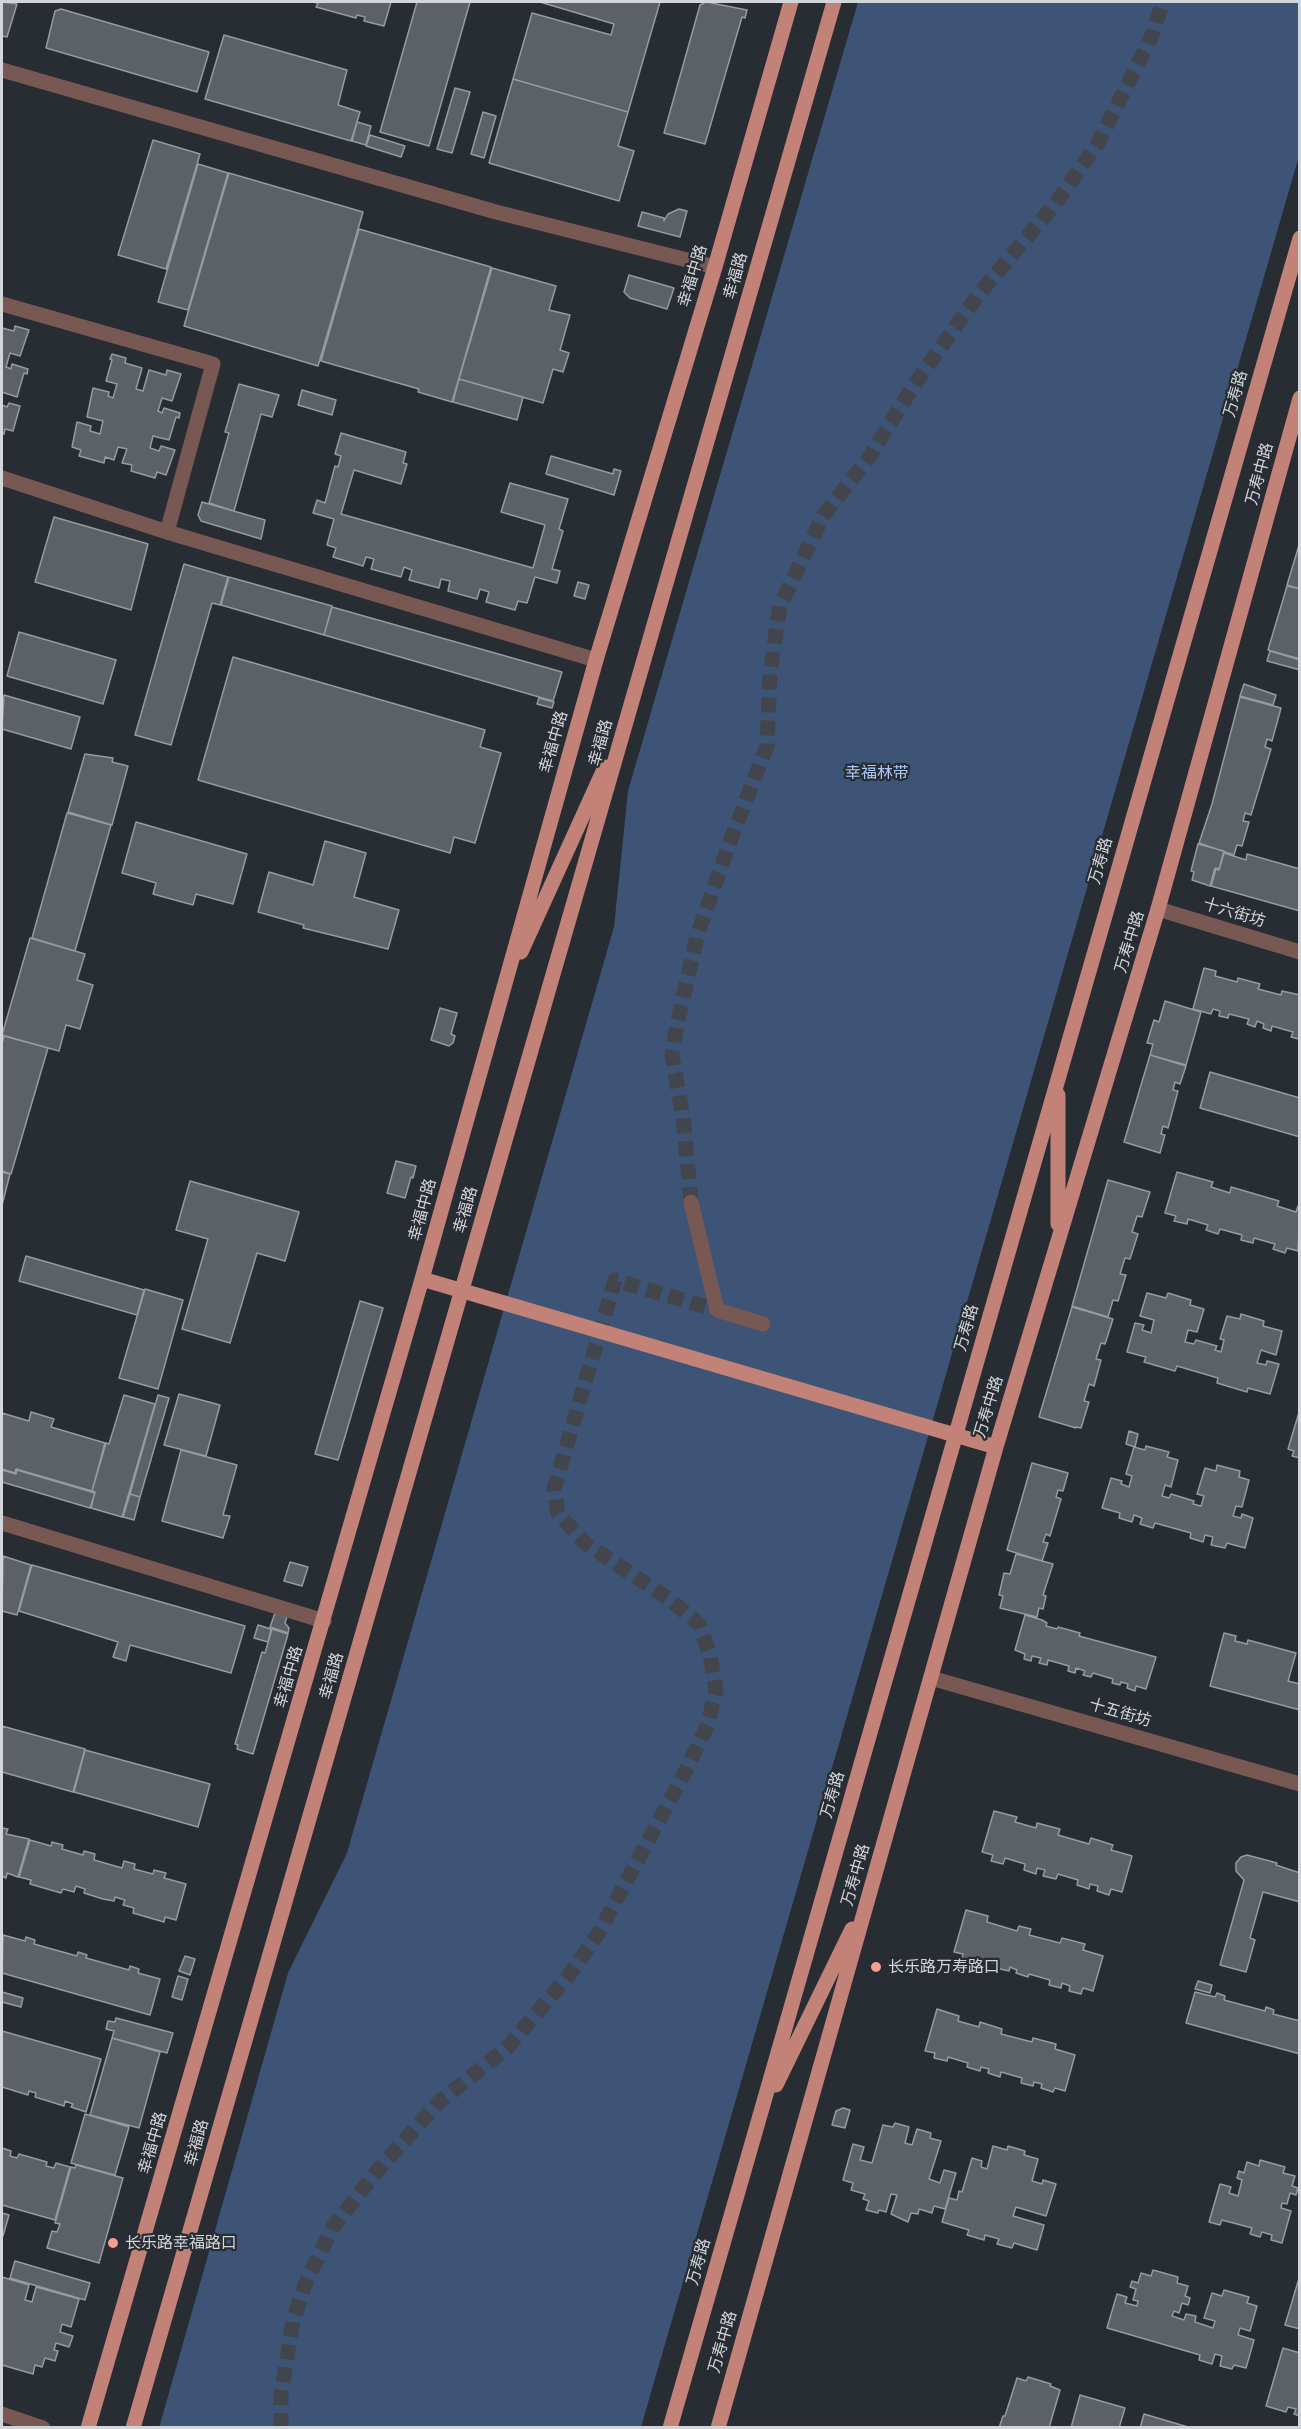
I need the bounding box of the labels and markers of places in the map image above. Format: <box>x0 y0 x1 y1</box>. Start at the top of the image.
place label: 长乐路万寿路口 <box>888 1957 1000 1977</box>
marker: 长乐路万寿路口 <box>869 1960 883 1974</box>
place label: 长乐路幸福路口 <box>125 2233 237 2253</box>
marker: 长乐路幸福路口 <box>106 2236 120 2250</box>

